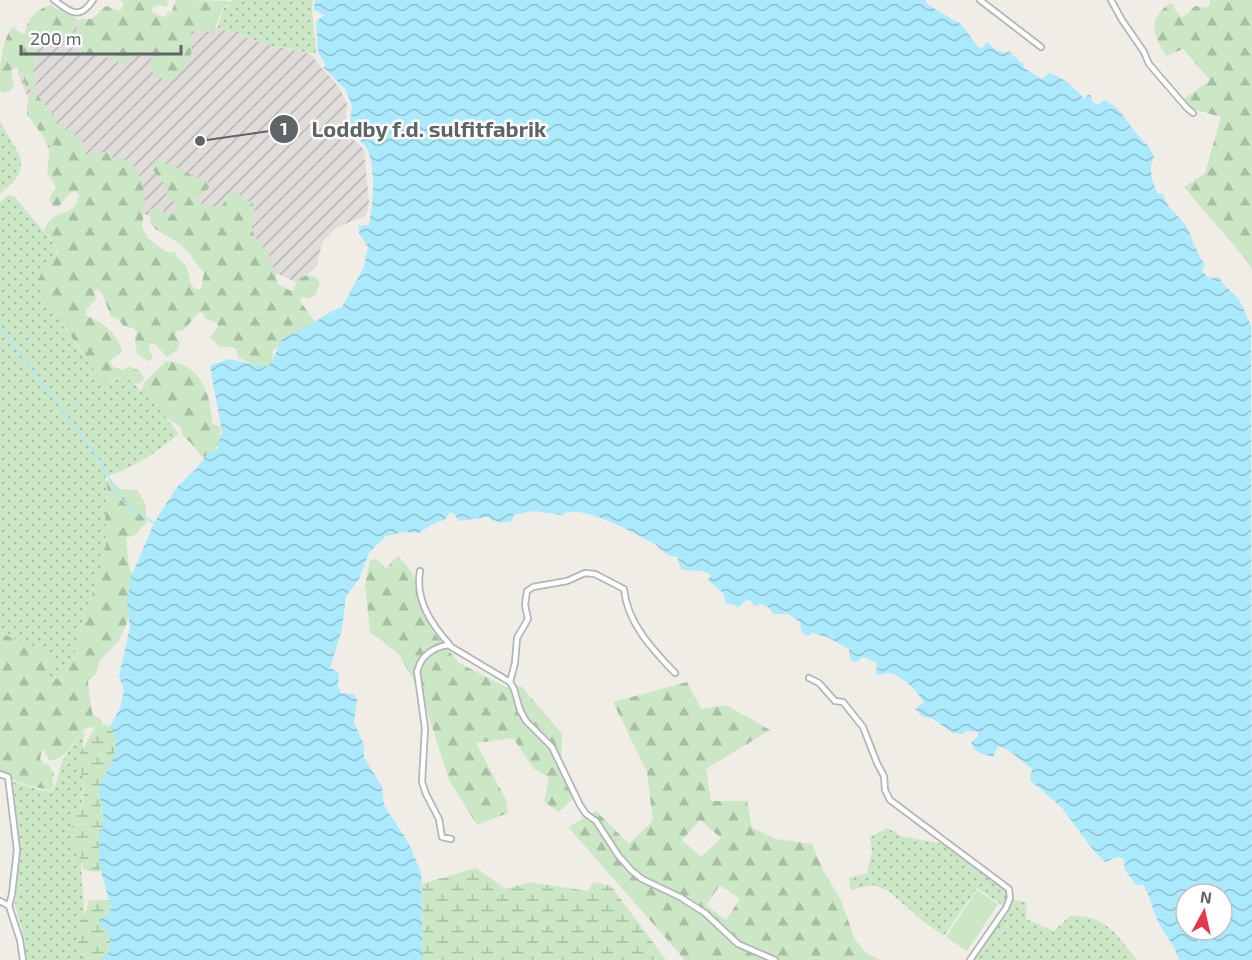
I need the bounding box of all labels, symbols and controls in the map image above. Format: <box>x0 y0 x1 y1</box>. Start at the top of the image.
scale bar <box>21 18 182 56</box>
text: 200 m <box>30 27 82 49</box>
callout: Loddby f.d. sulfitfabrik <box>269 109 559 149</box>
text: Loddby f.d. sulfitfabrik <box>312 115 547 142</box>
text: 1 <box>280 117 288 139</box>
north arrow <box>1174 882 1234 942</box>
text: N <box>1199 886 1213 907</box>

